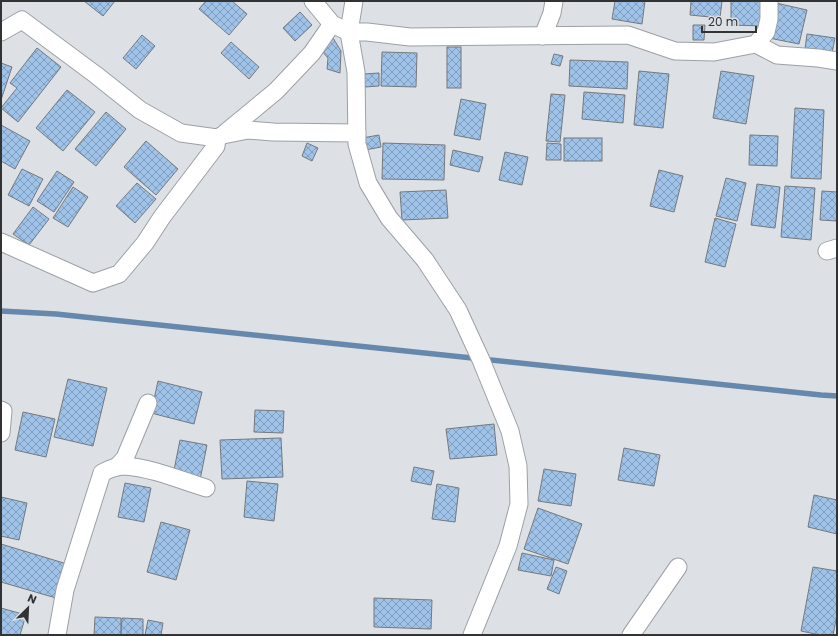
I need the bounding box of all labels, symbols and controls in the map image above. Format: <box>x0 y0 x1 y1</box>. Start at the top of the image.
scale bar <box>702 8 756 34</box>
text: 20 m <box>708 13 738 30</box>
north arrow <box>8 588 48 628</box>
text: N <box>25 590 39 608</box>

